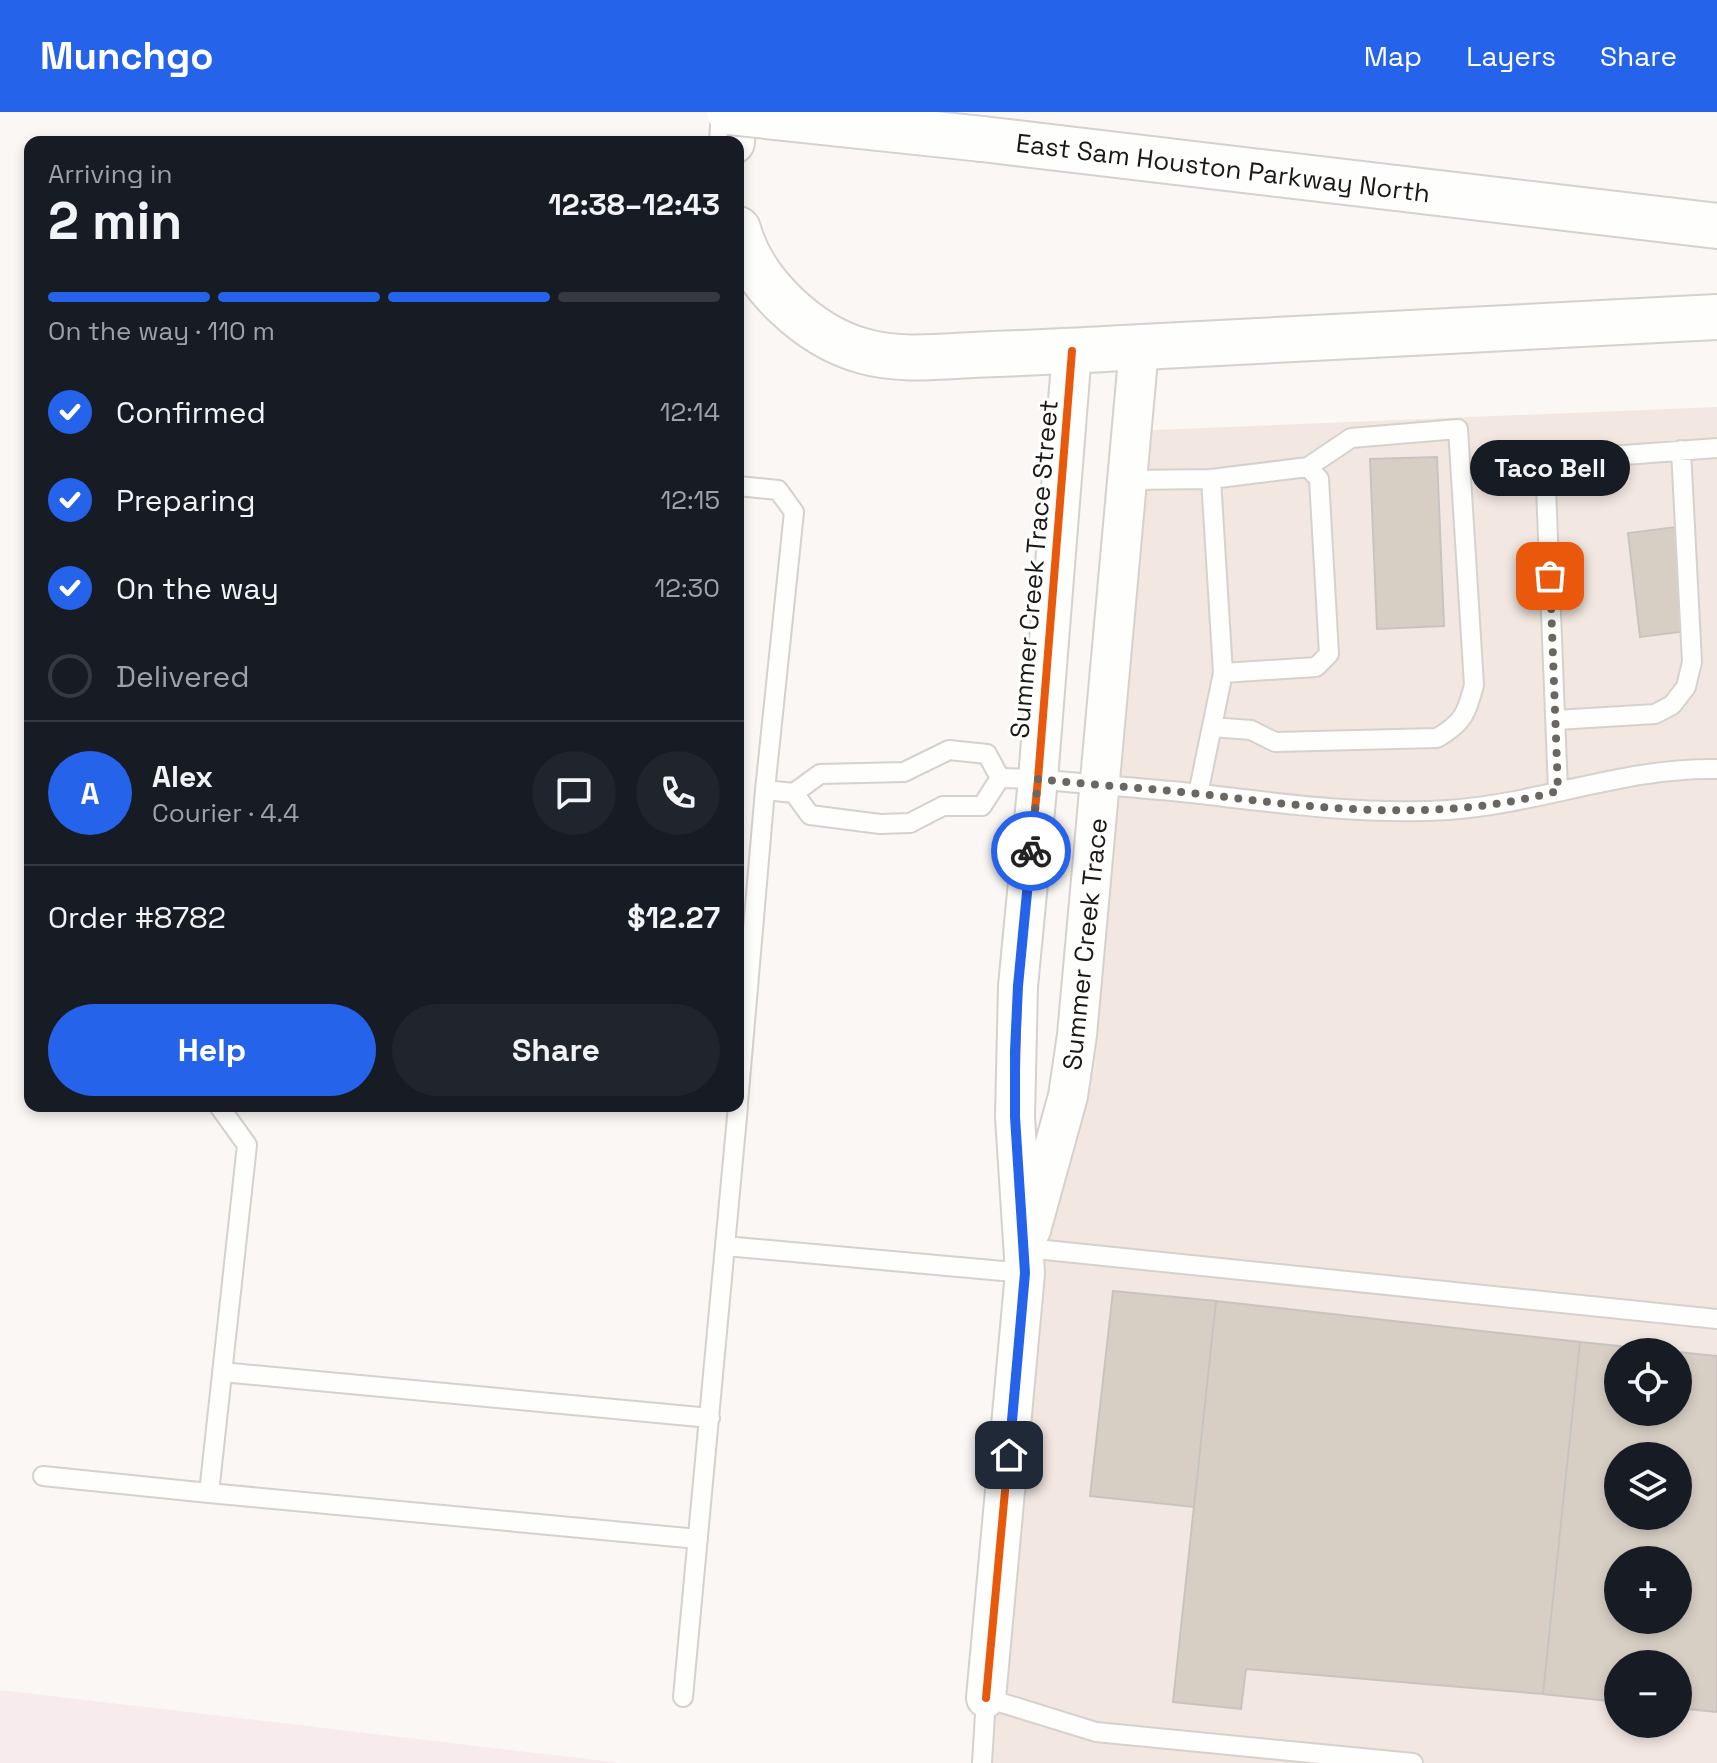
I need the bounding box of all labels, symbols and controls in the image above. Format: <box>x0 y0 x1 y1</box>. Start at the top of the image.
text: Munchgo <box>40 32 214 80</box>
text: Map <box>1364 38 1422 74</box>
text: Layers <box>1466 38 1556 74</box>
text: Share <box>1600 38 1677 74</box>
street label: East Sam Houston Parkway North <box>1014 126 1432 210</box>
text: Arriving in <box>48 157 172 191</box>
text: 12:38–12:43 <box>548 185 720 224</box>
text: 2 min <box>48 188 182 254</box>
text: On the way · 110 m <box>48 314 275 348</box>
icon: check <box>48 390 92 434</box>
text: Confirmed <box>116 393 266 432</box>
text: 12:14 <box>660 395 720 429</box>
street label: Summer Creek Trace Street <box>1002 398 1066 740</box>
callout: Taco Bell <box>1470 440 1630 496</box>
text: Taco Bell <box>1494 451 1606 485</box>
icon: check <box>48 478 92 522</box>
text: Preparing <box>116 481 255 520</box>
text: 12:15 <box>660 483 720 517</box>
pin <box>1516 542 1584 610</box>
icon: bag <box>1528 554 1572 598</box>
icon: check <box>48 566 92 610</box>
text: On the way <box>116 569 279 608</box>
text: 12:30 <box>655 571 720 605</box>
text: Delivered <box>116 657 250 696</box>
button: chat <box>532 751 616 835</box>
button: phone <box>636 751 720 835</box>
text: Alex <box>152 757 213 796</box>
text: A <box>80 774 100 813</box>
text: Courier · 4.4 <box>152 796 299 830</box>
courier <box>991 811 1071 891</box>
street label: Summer Creek Trace <box>1055 816 1115 1072</box>
icon: bike <box>1009 829 1053 873</box>
text: Order #8782 <box>48 898 226 937</box>
text: $12.27 <box>627 898 720 937</box>
button: Help <box>48 1004 376 1096</box>
button: Share <box>392 1004 720 1096</box>
map controls <box>1604 1338 1692 1738</box>
button: locate <box>1604 1338 1692 1426</box>
pin <box>975 1421 1043 1489</box>
icon: home <box>987 1433 1031 1477</box>
button: layers <box>1604 1442 1692 1530</box>
button: + <box>1604 1546 1692 1634</box>
button: − <box>1604 1650 1692 1738</box>

